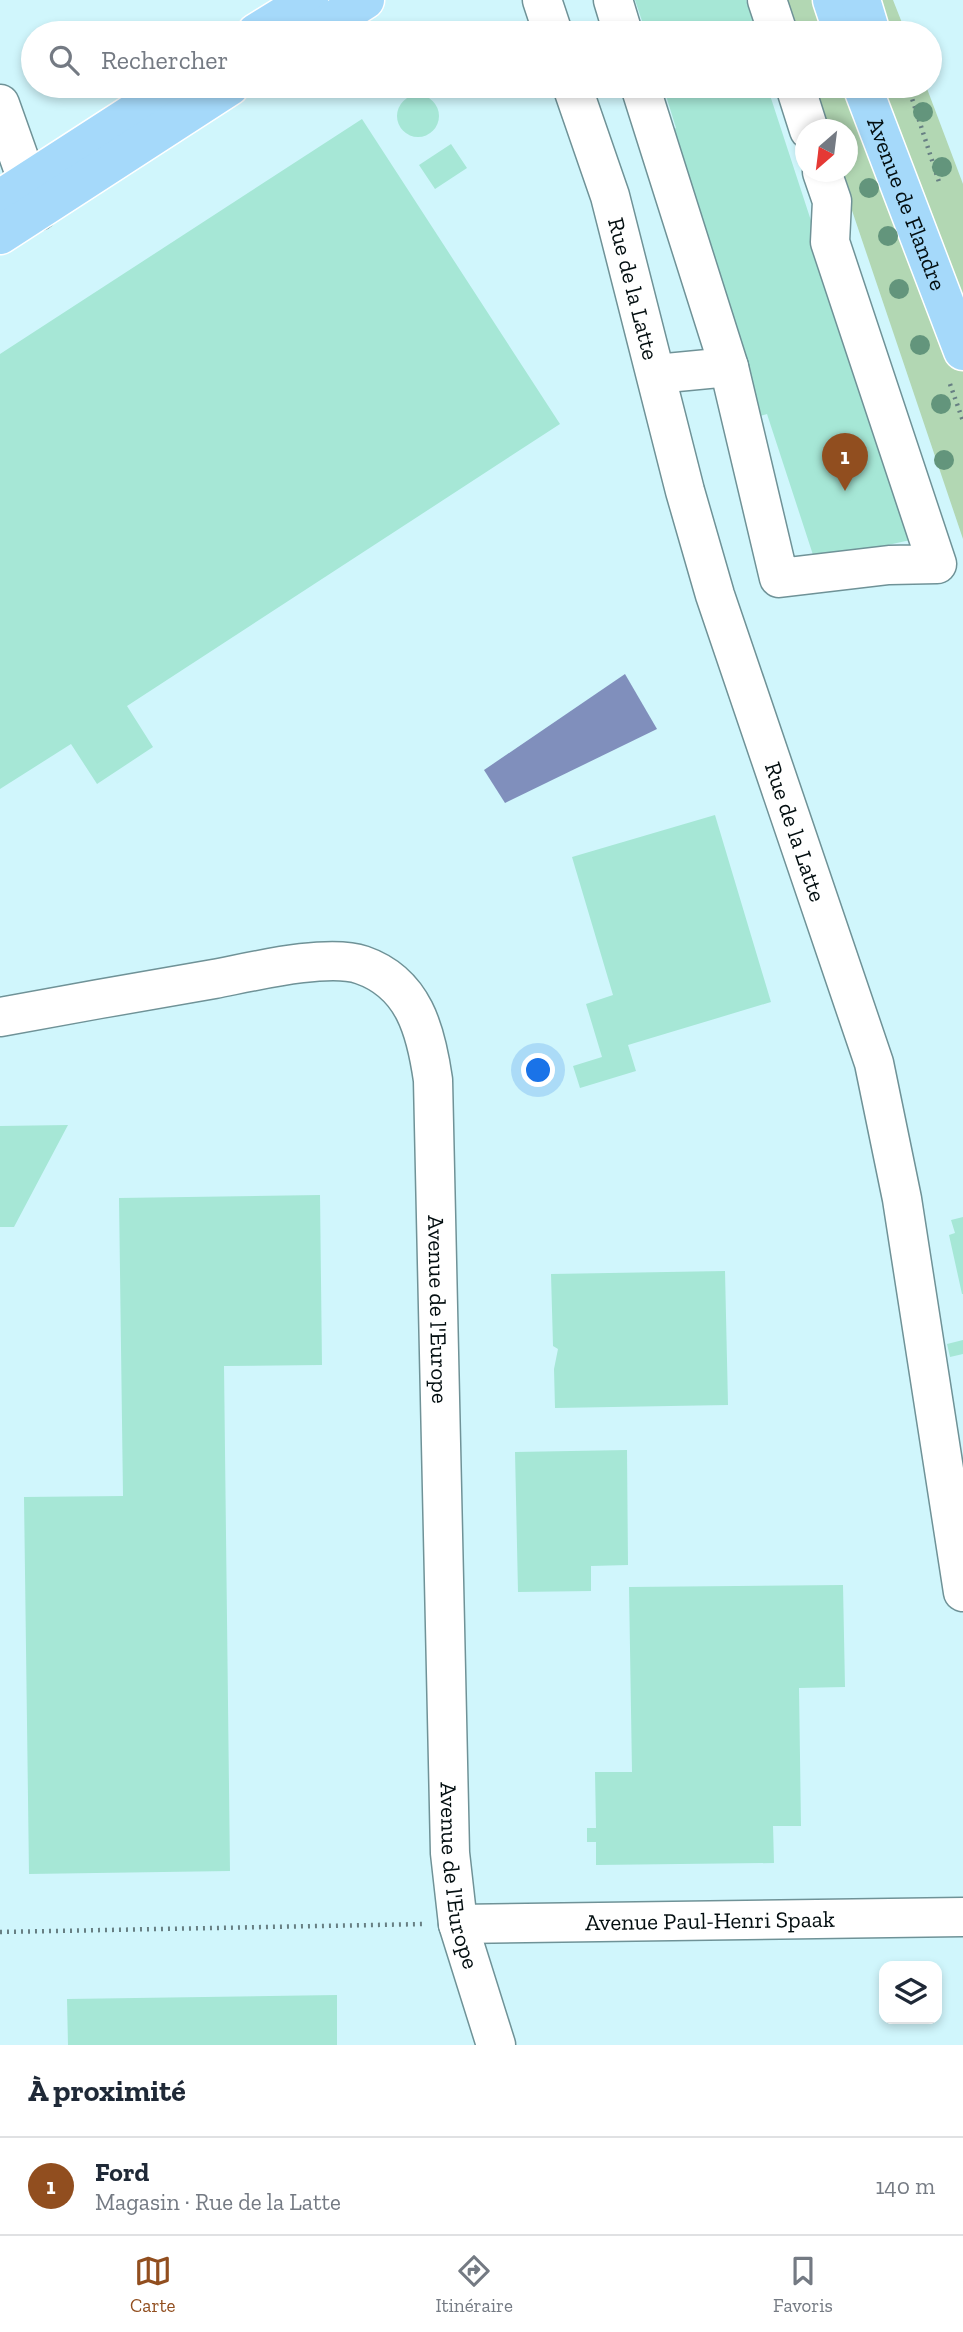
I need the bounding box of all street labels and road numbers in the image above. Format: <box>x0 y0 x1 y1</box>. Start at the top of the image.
street label: Avenue de Flandre <box>861 113 953 294</box>
street label: Rue de la Latte <box>602 215 665 363</box>
street label: Rue de la Latte <box>759 758 832 905</box>
street label: Avenue de l'Europe <box>422 1215 454 1404</box>
street label: Avenue de l'Europe <box>434 1782 485 1972</box>
street label: Avenue Paul-Henri Spaak <box>585 1905 835 1936</box>

